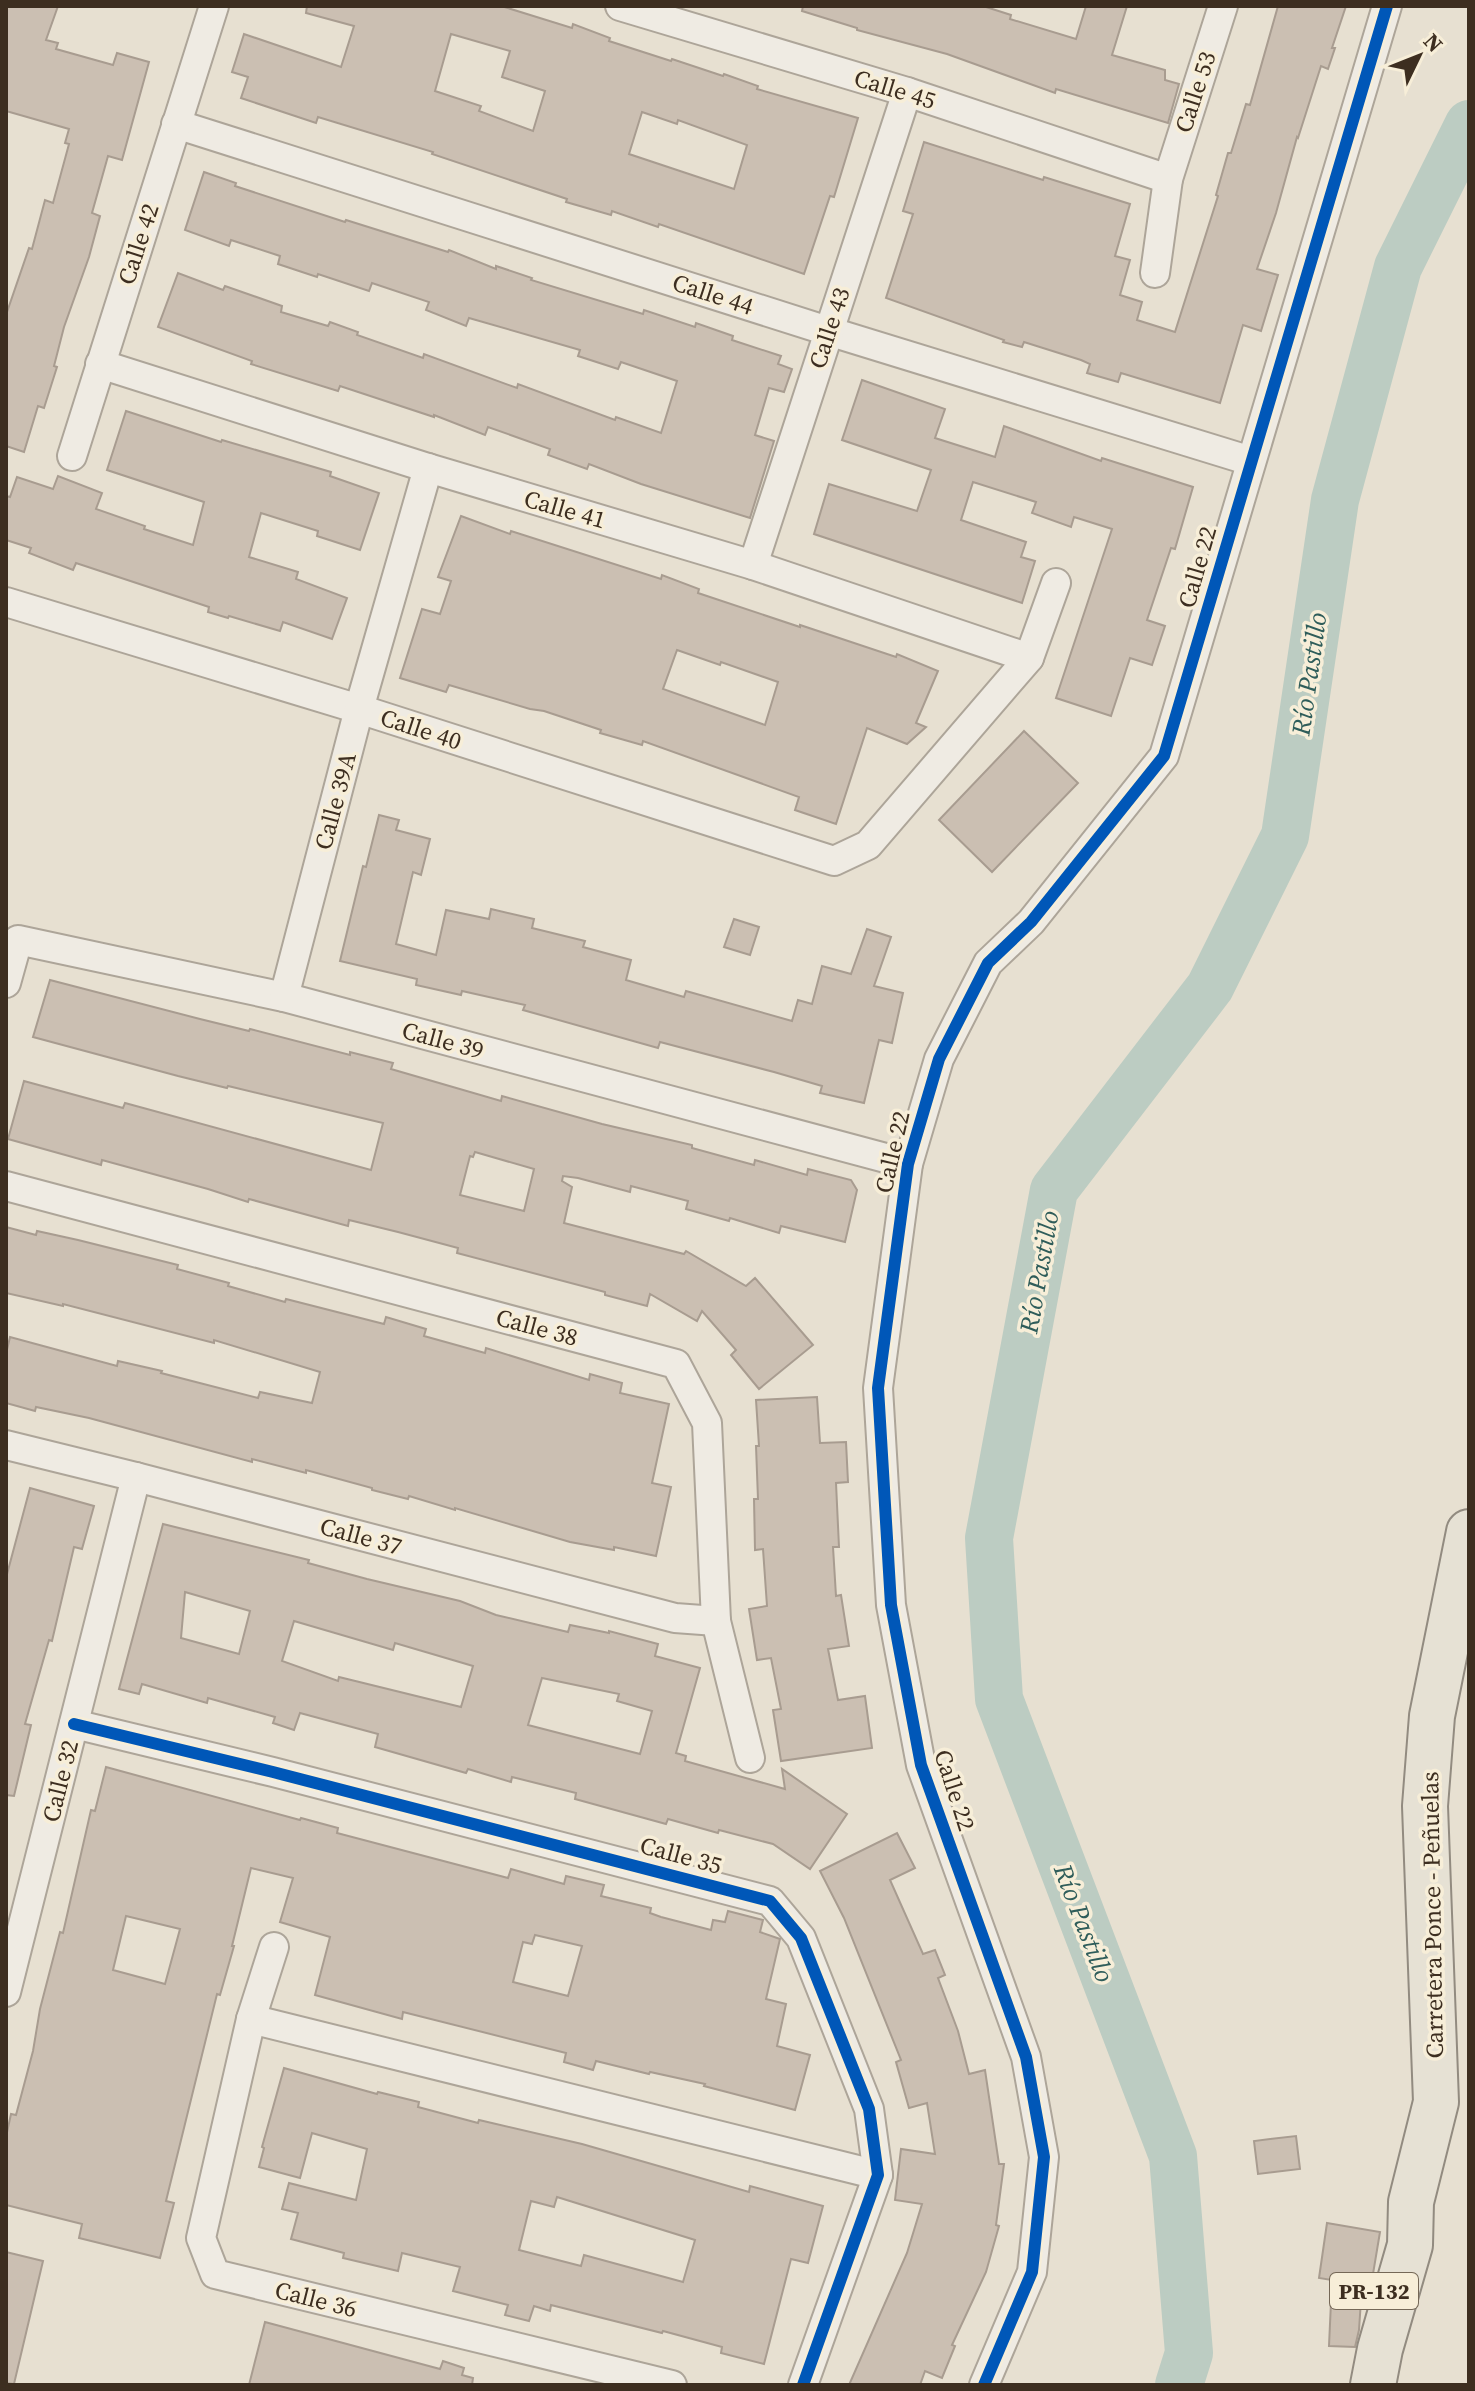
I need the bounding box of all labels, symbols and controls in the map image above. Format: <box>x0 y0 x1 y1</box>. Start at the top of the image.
north arrow <box>1379 16 1459 96</box>
text: N <box>1417 26 1450 58</box>
street label: Calle 53 <box>1166 47 1224 137</box>
street label: Calle 45 <box>850 61 940 117</box>
street label: Calle 42 <box>109 199 167 289</box>
street label: Calle 44 <box>668 265 758 323</box>
street label: Calle 43 <box>800 283 858 373</box>
street label: Calle 41 <box>520 482 610 536</box>
street label: Calle 22 <box>1170 522 1224 612</box>
water label: Río Pastillo <box>1282 610 1335 739</box>
street label: Calle 40 <box>376 700 466 758</box>
street label: Calle 39A <box>306 749 364 853</box>
street label: Calle 39 <box>398 1013 488 1067</box>
street label: Calle 22 <box>867 1108 917 1196</box>
water label: Río Pastillo <box>1010 1208 1067 1337</box>
street label: Calle 38 <box>492 1300 582 1354</box>
street label: Calle 37 <box>316 1509 406 1563</box>
street label: Calle 32 <box>34 1736 86 1826</box>
street label: Calle 22 <box>926 1745 984 1835</box>
street label: Carretera Ponce - Peñuelas <box>1413 1771 1451 2059</box>
street label: Calle 35 <box>636 1828 726 1882</box>
water label: Río Pastillo <box>1045 1858 1123 1987</box>
street label: Calle 36 <box>271 2273 361 2325</box>
road number: PR-132 <box>1330 2273 1418 2309</box>

